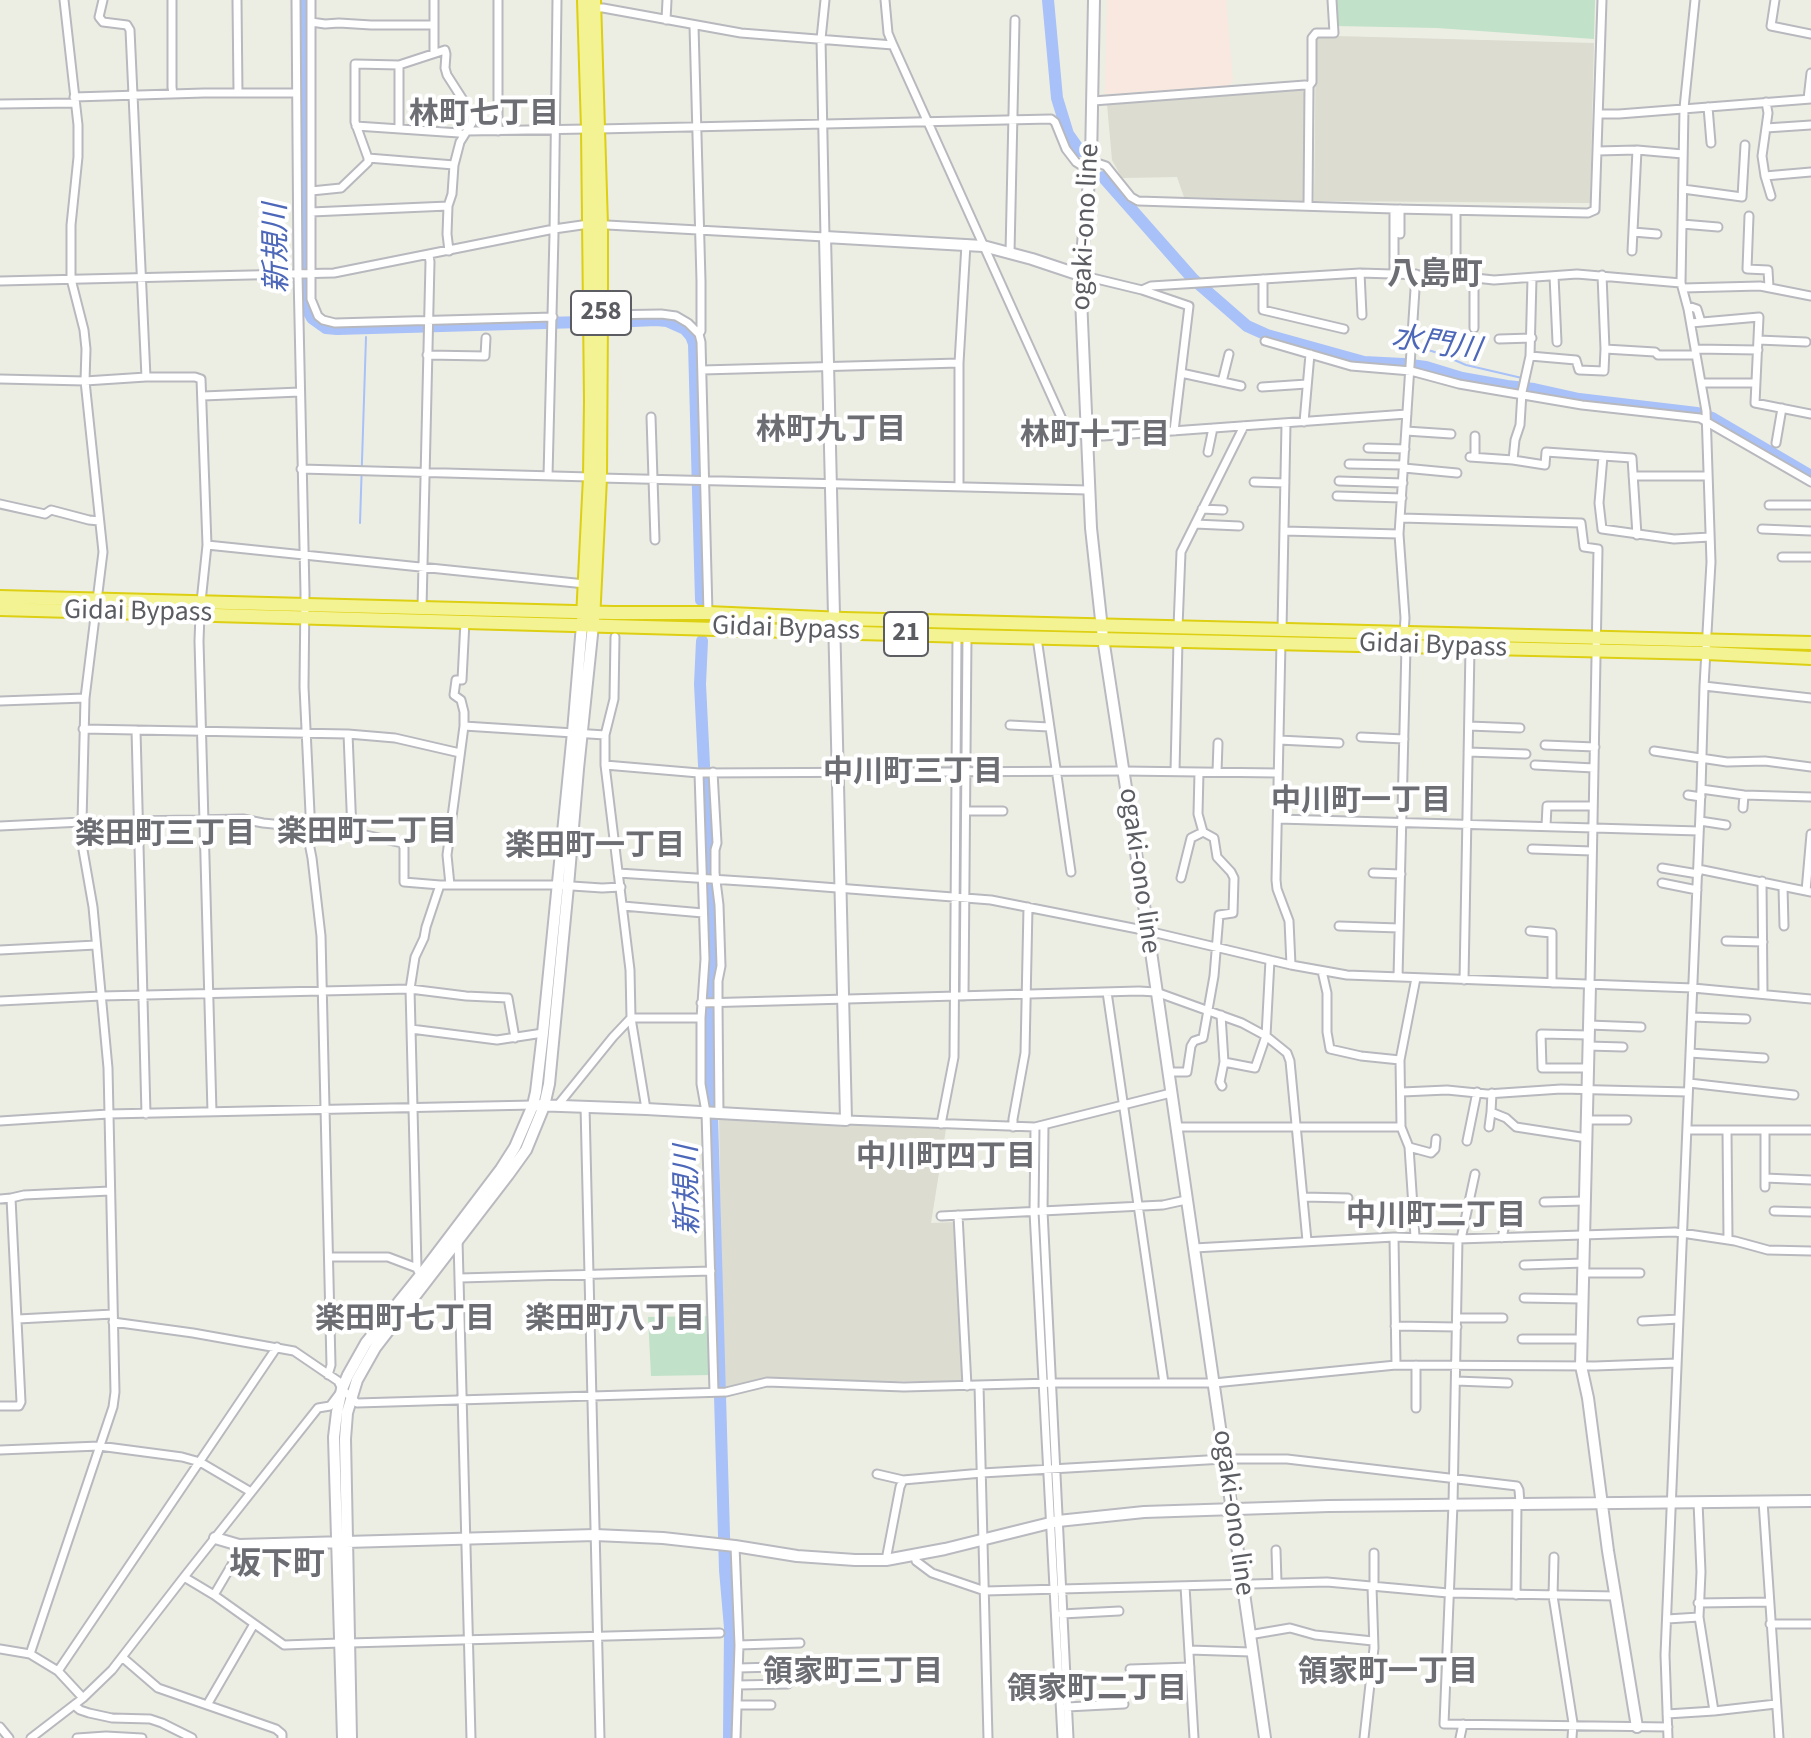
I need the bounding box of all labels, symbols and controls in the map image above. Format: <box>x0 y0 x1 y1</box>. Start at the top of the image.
district label: 林町七丁目 <box>409 98 559 134</box>
street label: ogaki-ono line <box>1066 143 1108 311</box>
water label: 新規川 <box>260 203 298 293</box>
district label: 八島町 <box>1387 258 1483 296</box>
road number: 258 <box>571 291 631 335</box>
water label: 水門川 <box>1389 321 1483 371</box>
district label: 林町九丁目 <box>756 414 906 450</box>
district label: 林町十丁目 <box>1020 419 1170 455</box>
street label: Gidai Bypass <box>64 595 212 631</box>
street label: Gidai Bypass <box>711 611 861 649</box>
road number: 21 <box>884 612 928 656</box>
street label: Gidai Bypass <box>1358 628 1508 666</box>
district label: 中川町三丁目 <box>823 756 1003 792</box>
district label: 中川町一丁目 <box>1271 785 1451 821</box>
street label: ogaki-ono line <box>1110 786 1166 956</box>
district label: 楽田町二丁目 <box>277 816 457 852</box>
district label: 楽田町三丁目 <box>75 818 255 854</box>
district label: 楽田町一丁目 <box>505 830 685 866</box>
district label: 中川町四丁目 <box>856 1141 1036 1177</box>
water label: 新規川 <box>671 1145 709 1235</box>
district label: 中川町二丁目 <box>1346 1200 1526 1236</box>
district label: 楽田町七丁目 <box>315 1303 495 1339</box>
district label: 楽田町八丁目 <box>525 1303 705 1339</box>
street label: ogaki-ono line <box>1204 1428 1260 1598</box>
district label: 坂下町 <box>229 1548 325 1586</box>
district label: 領家町三丁目 <box>763 1656 943 1692</box>
district label: 領家町一丁目 <box>1298 1656 1478 1692</box>
district label: 領家町二丁目 <box>1007 1673 1187 1709</box>

